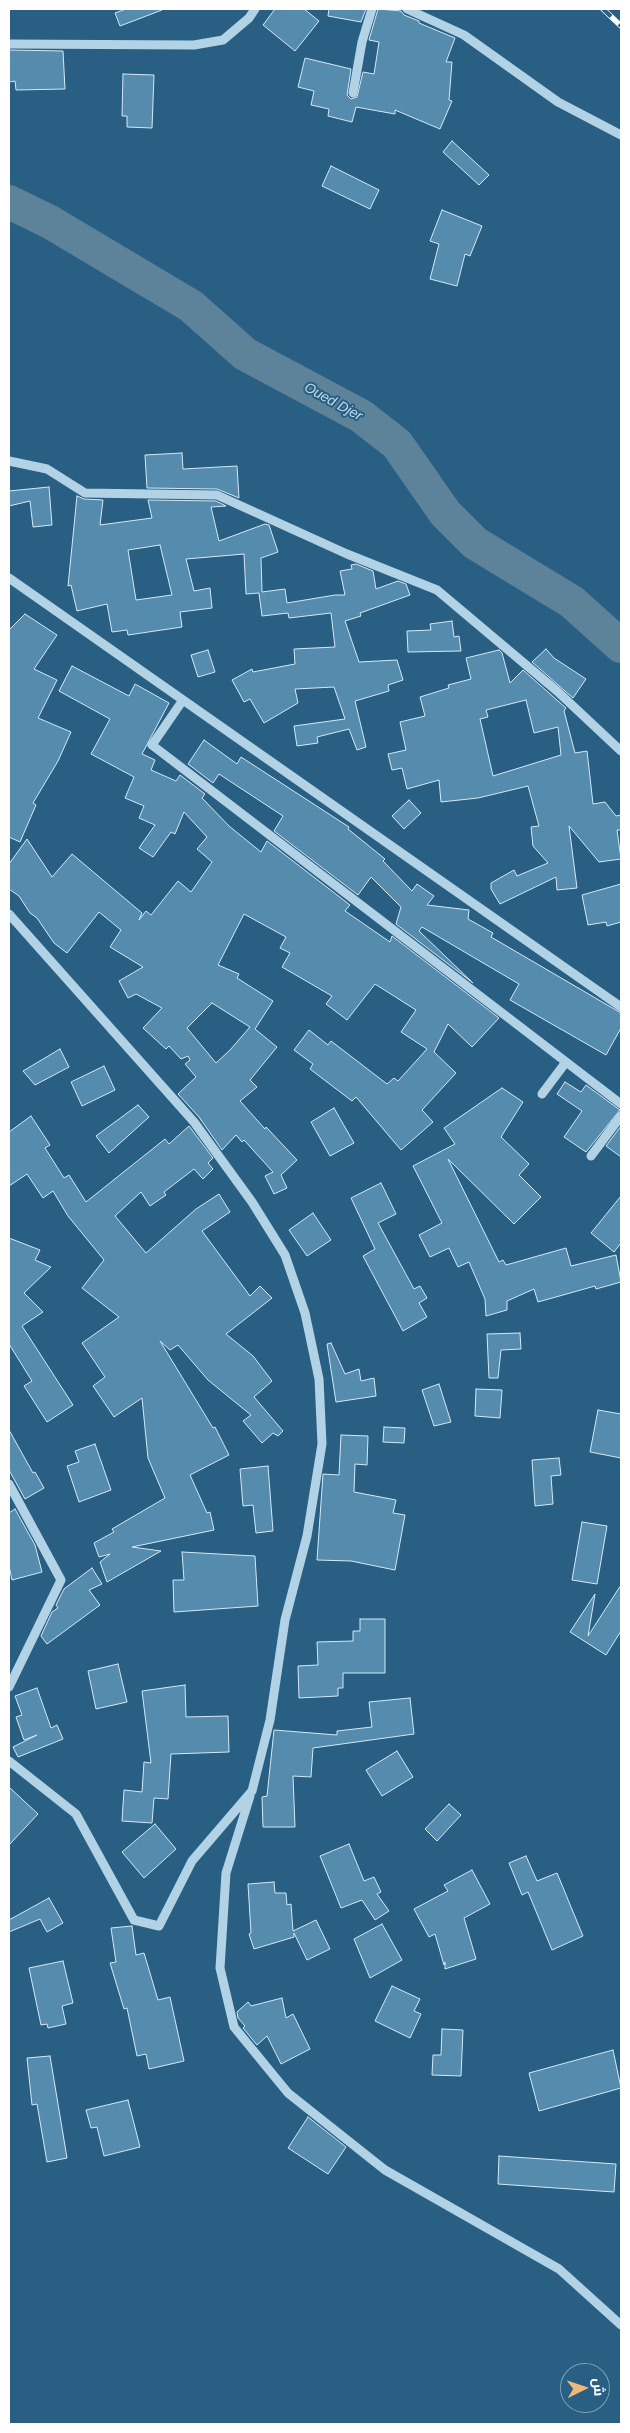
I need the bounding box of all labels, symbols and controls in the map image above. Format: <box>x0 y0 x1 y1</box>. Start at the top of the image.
water label: Oued Djer <box>301 379 365 425</box>
north arrow <box>560 2363 610 2413</box>
text: ش <box>590 2378 608 2397</box>

